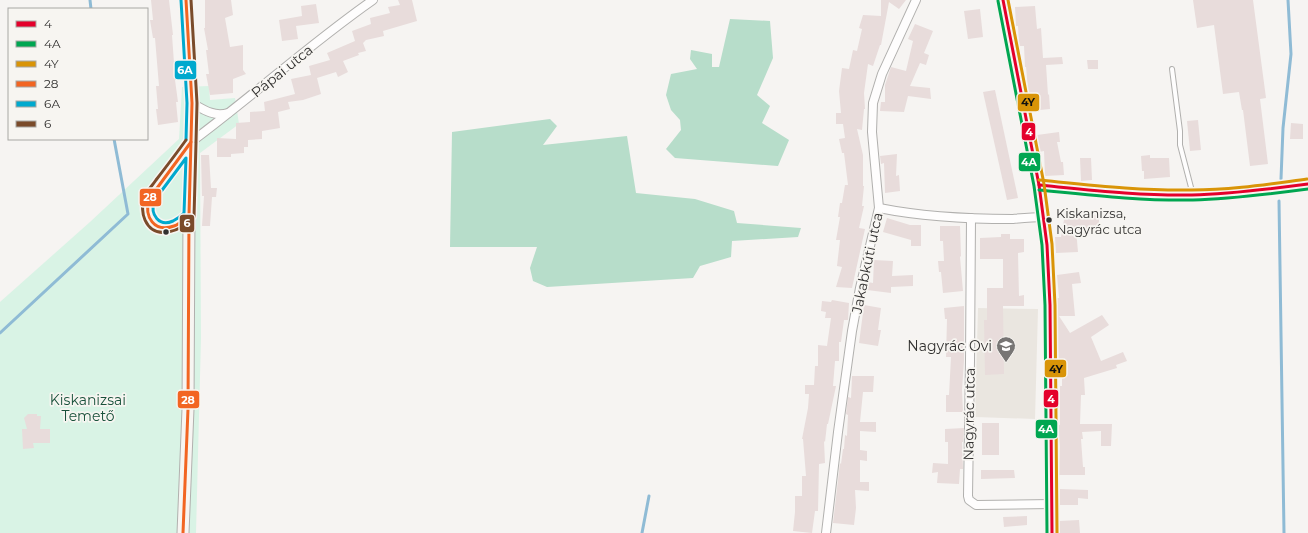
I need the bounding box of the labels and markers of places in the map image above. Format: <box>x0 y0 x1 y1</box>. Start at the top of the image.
place label: Kiskanizsa, Nagyrác utca <box>1056 205 1142 237</box>
marker: Kiskanizsa, Nagyrác utca <box>1044 215 1054 225</box>
unlabelled marker <box>161 227 171 237</box>
school or university icon: Nagyrác Ovi <box>995 335 1017 363</box>
place label: Nagyrác Ovi <box>907 337 992 355</box>

